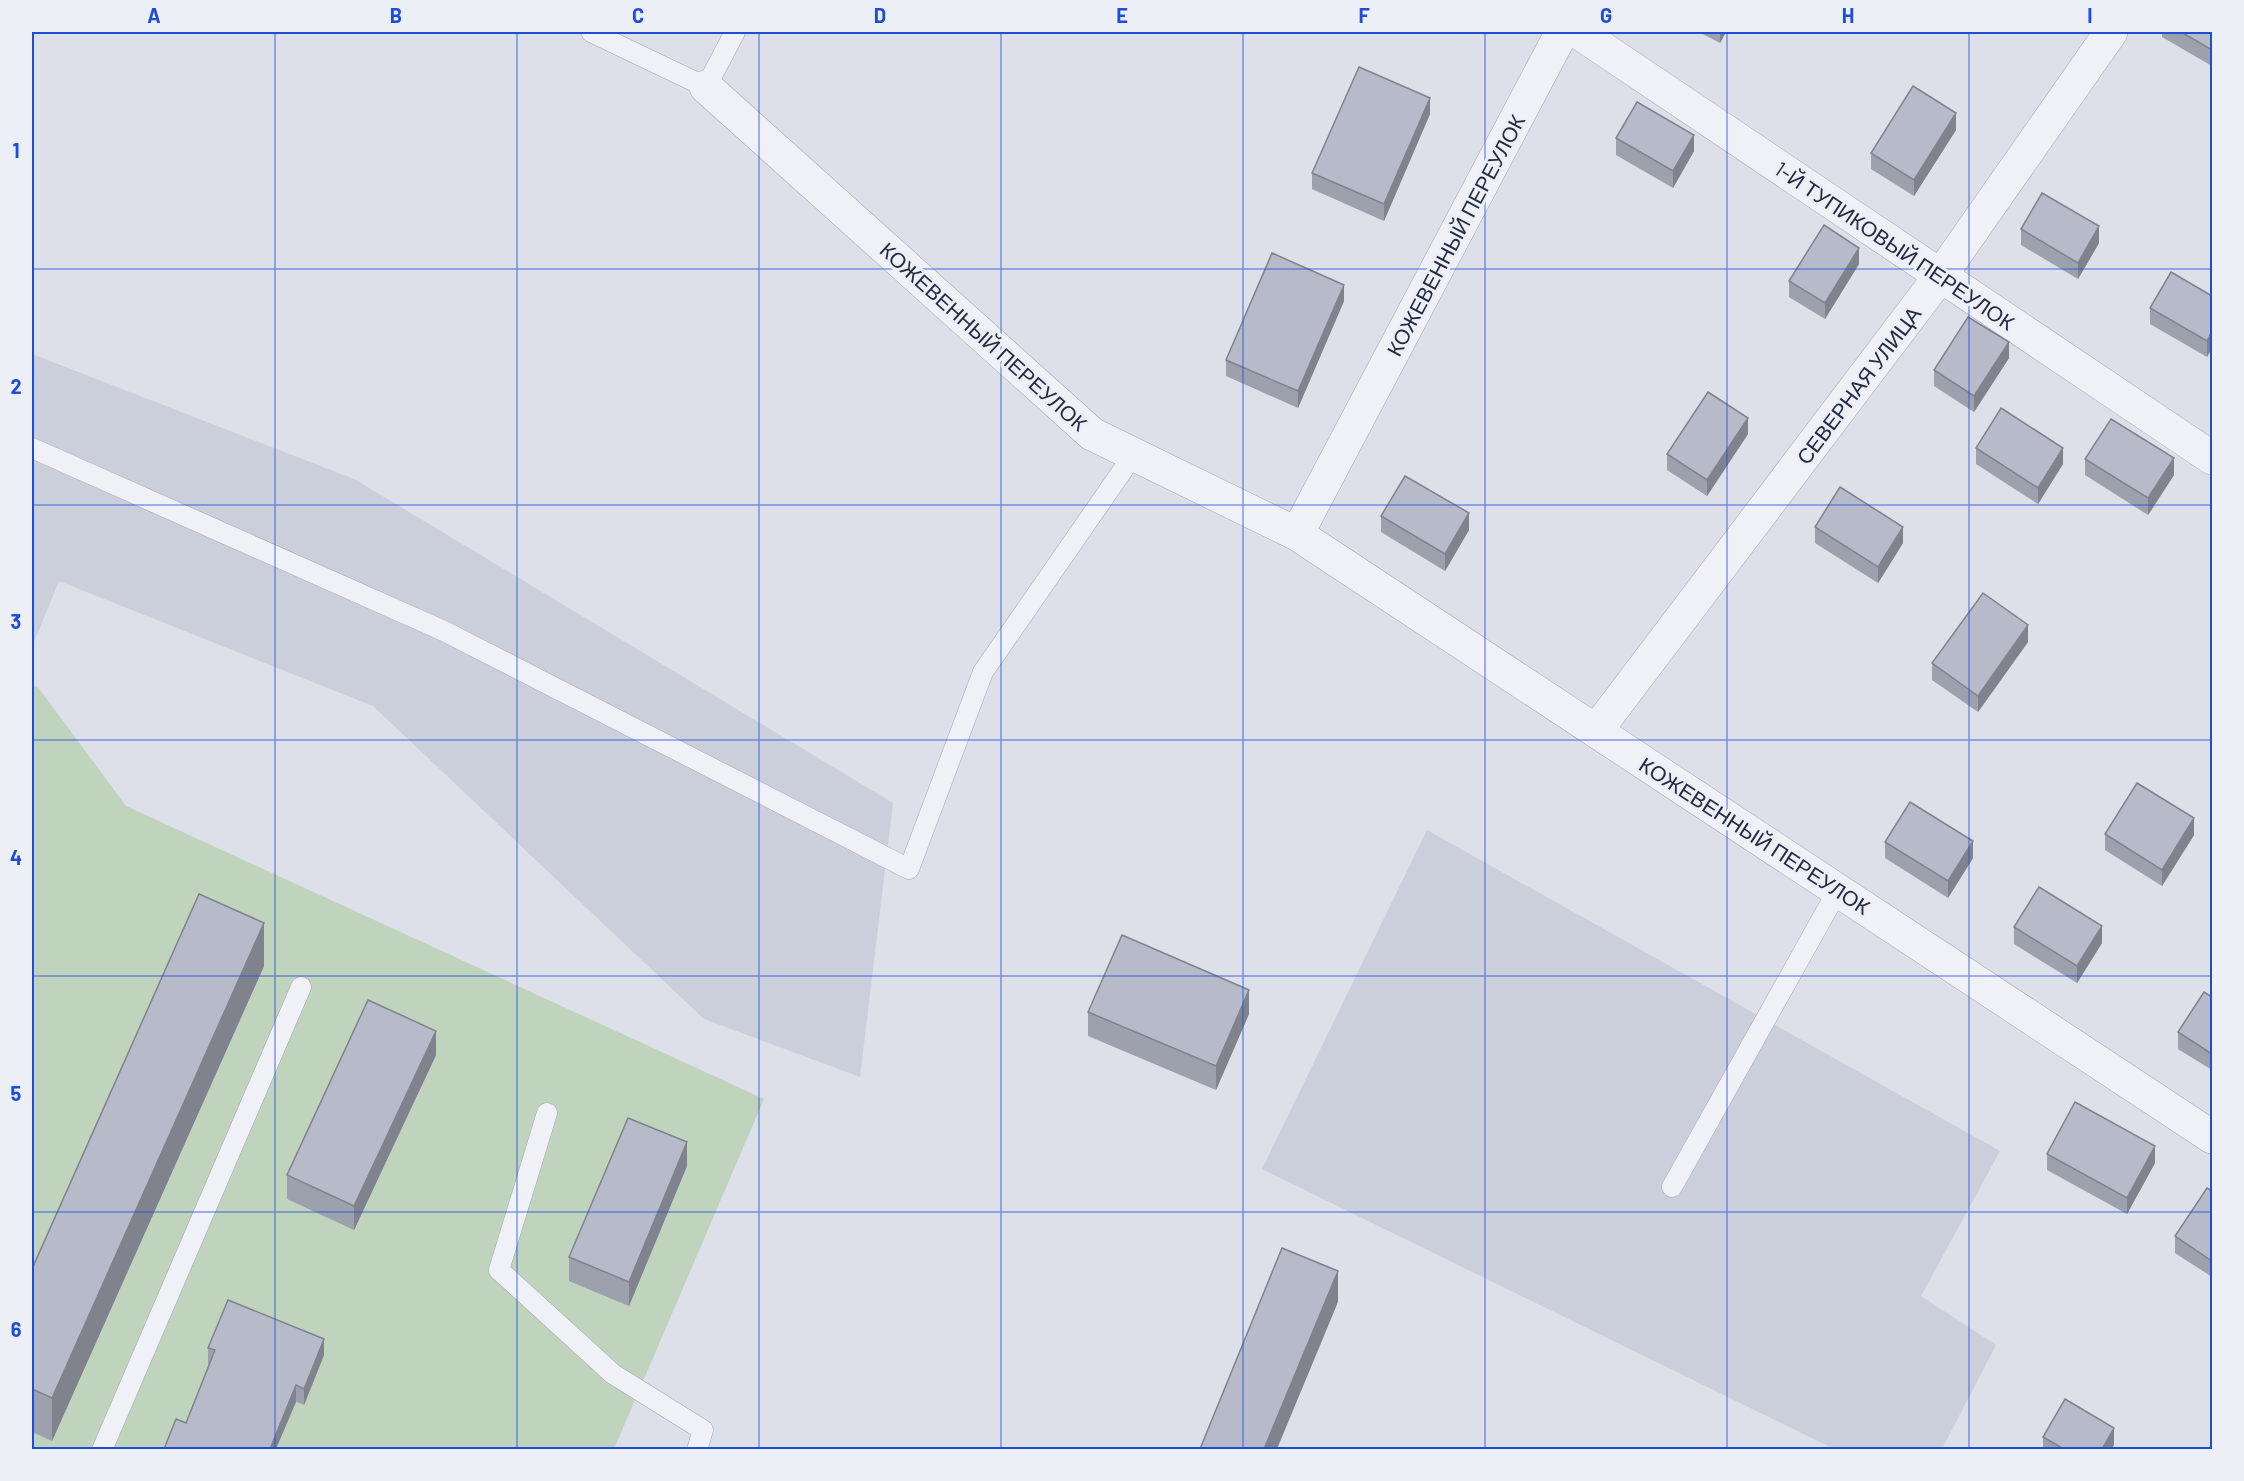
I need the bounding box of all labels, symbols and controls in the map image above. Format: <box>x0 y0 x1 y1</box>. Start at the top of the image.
text: A <box>147 3 161 27</box>
text: B <box>390 3 402 27</box>
text: C <box>632 3 644 27</box>
text: D <box>874 3 886 27</box>
text: E <box>1116 3 1128 27</box>
text: F <box>1358 3 1370 27</box>
text: G <box>1600 3 1612 27</box>
text: H <box>1842 3 1854 27</box>
text: I <box>2087 3 2093 27</box>
street label: КОЖЕВЕННЫЙ ПЕРЕУЛОК <box>1381 109 1530 360</box>
text: 1 <box>12 138 20 162</box>
street label: 1-Й ТУПИКОВЫЙ ПЕРЕУЛОК <box>1770 155 2020 335</box>
street label: КОЖЕВЕННЫЙ ПЕРЕУЛОК <box>875 237 1093 436</box>
street label: СЕВЕРНАЯ УЛИЦА <box>1791 301 1925 469</box>
text: 2 <box>10 374 22 398</box>
text: 3 <box>11 609 21 633</box>
street label: КОЖЕВЕННЫЙ ПЕРЕУЛОК <box>1635 751 1876 919</box>
text: 4 <box>10 845 22 869</box>
text: 5 <box>11 1081 22 1105</box>
text: 6 <box>11 1317 22 1341</box>

